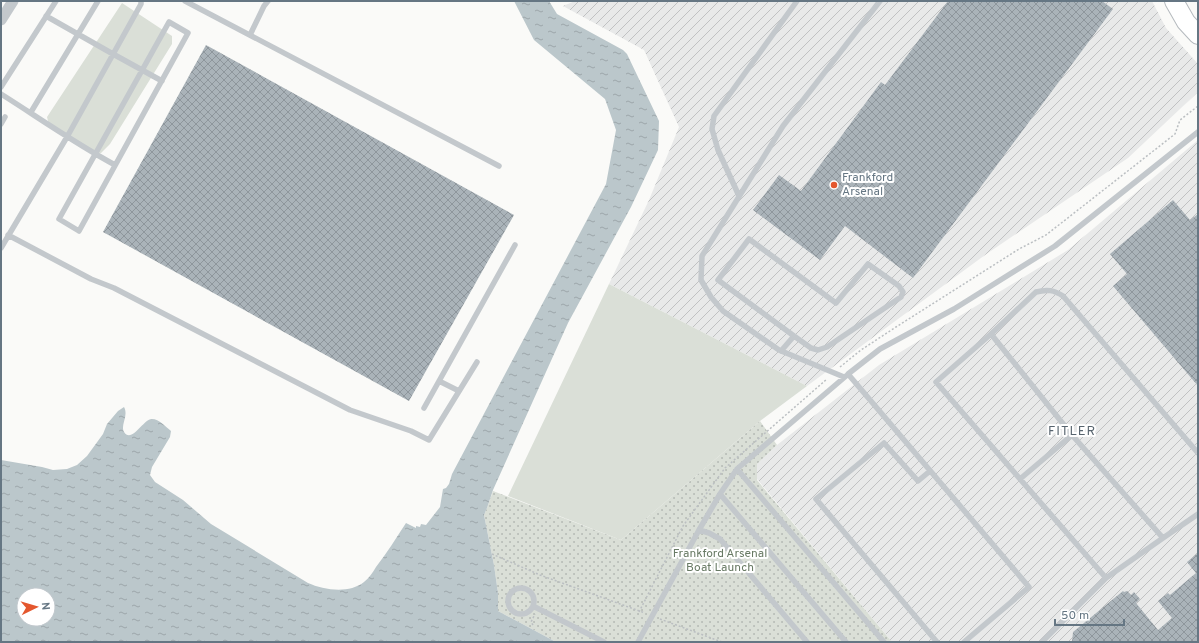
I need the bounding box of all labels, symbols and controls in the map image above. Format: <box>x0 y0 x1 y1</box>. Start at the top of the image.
place label: Frankford Arsenal <box>842 170 893 200</box>
marker: Frankford Arsenal <box>829 180 839 190</box>
district label: FITLER <box>1048 424 1096 440</box>
park label: Frankford Arsenal Boat Launch <box>673 546 767 576</box>
north arrow <box>16 587 56 627</box>
scale bar <box>1055 601 1124 627</box>
text: N <box>38 602 52 611</box>
text: 50 m <box>1061 608 1089 624</box>

